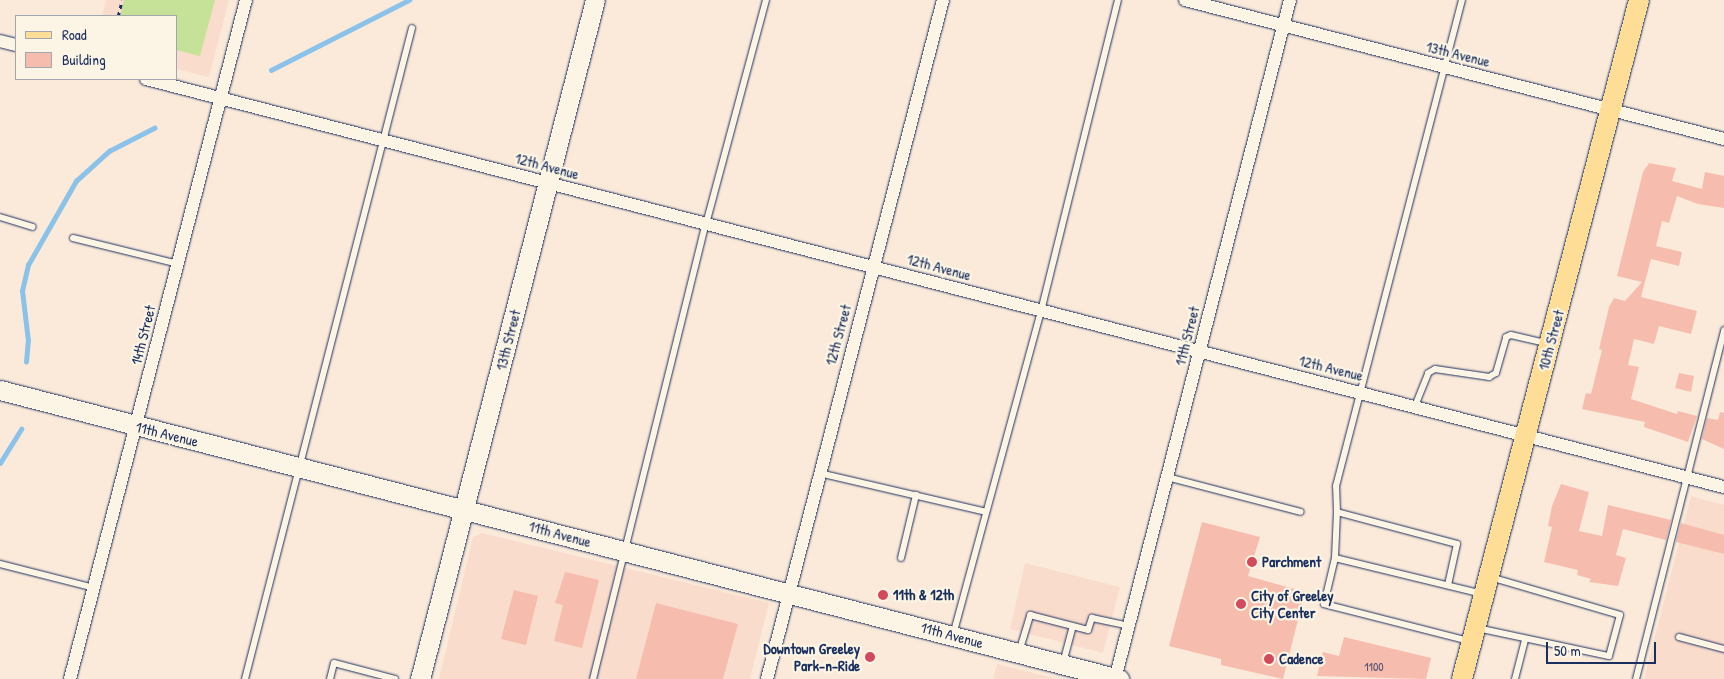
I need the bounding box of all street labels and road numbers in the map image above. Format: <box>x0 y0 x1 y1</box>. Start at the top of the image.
street label: 13th Avenue <box>1424 37 1492 71</box>
street label: 12th Avenue <box>513 149 581 183</box>
street label: 12th Avenue <box>905 250 973 284</box>
street label: 14th Street <box>127 303 159 367</box>
street label: 12th Street <box>821 303 855 367</box>
street label: 11th Street <box>1171 304 1203 368</box>
street label: 13th Street <box>492 308 524 372</box>
street label: 10th Street <box>1534 308 1568 372</box>
street label: 12th Avenue <box>1297 351 1365 385</box>
street label: 11th Avenue <box>134 418 200 450</box>
street label: 11th Avenue <box>527 517 593 551</box>
street label: 11th Avenue <box>919 618 985 652</box>

